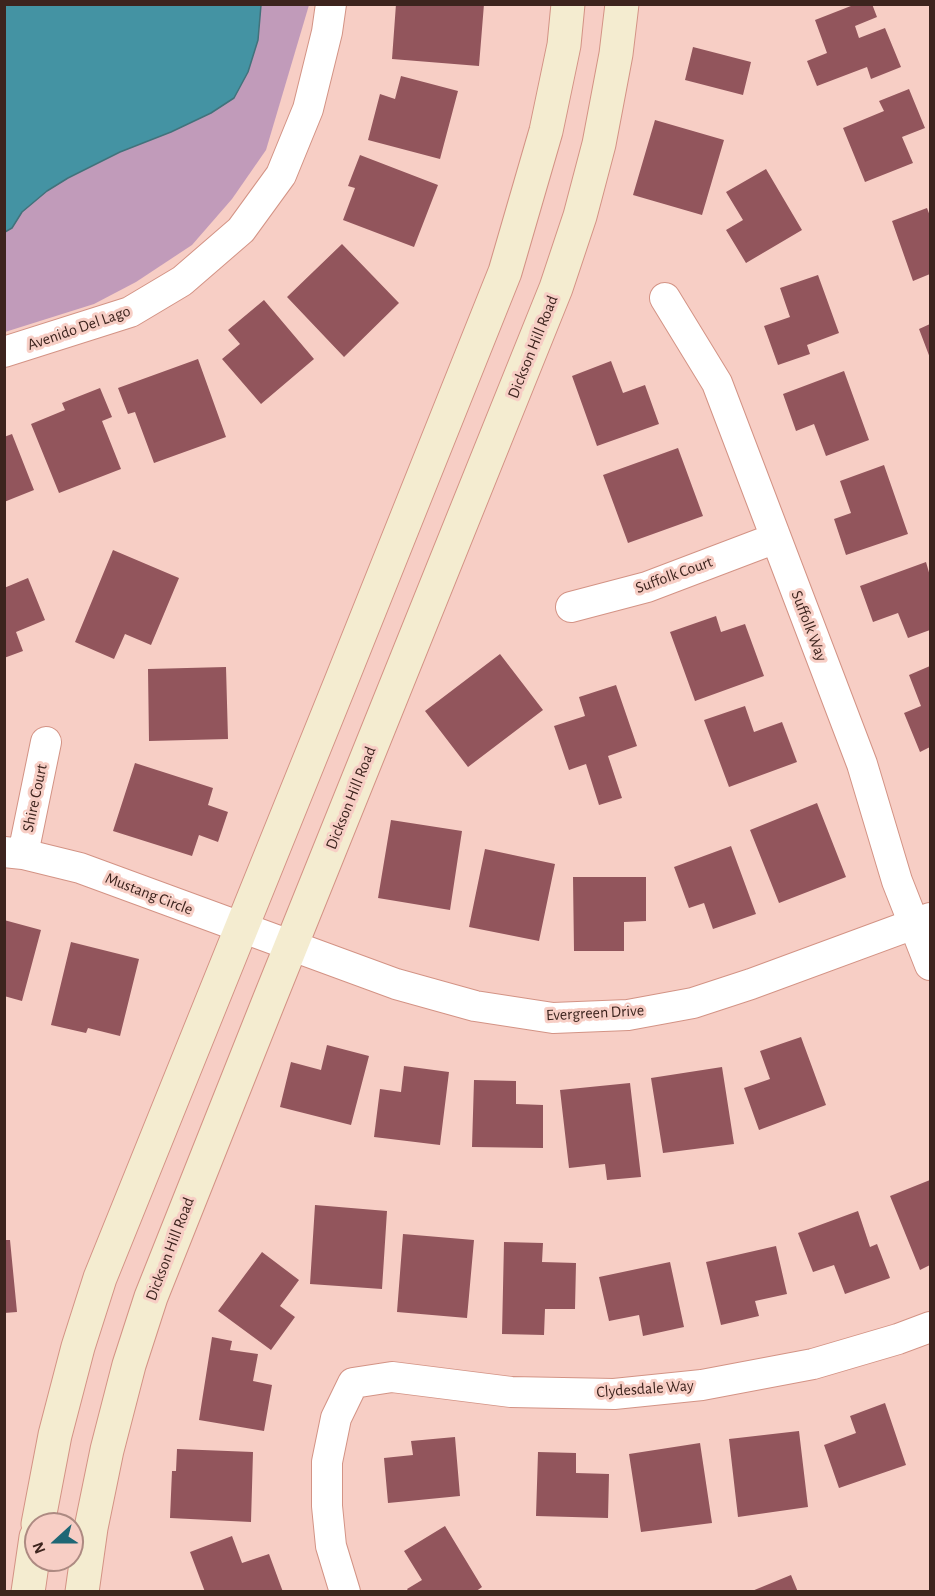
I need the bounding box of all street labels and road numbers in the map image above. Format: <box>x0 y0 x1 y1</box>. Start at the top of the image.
street label: Dickson Hill Road <box>504 293 562 401</box>
street label: Avenido Del Lago <box>25 301 133 355</box>
street label: Suffolk Court <box>633 552 715 598</box>
street label: Suffolk Way <box>787 588 831 664</box>
street label: Dickson Hill Road <box>322 744 380 852</box>
street label: Shire Court <box>18 762 52 834</box>
street label: Mustang Circle <box>103 869 195 919</box>
street label: Evergreen Drive <box>545 1001 645 1025</box>
street label: Dickson Hill Road <box>141 1195 199 1303</box>
street label: Clydesdale Way <box>596 1376 694 1402</box>

